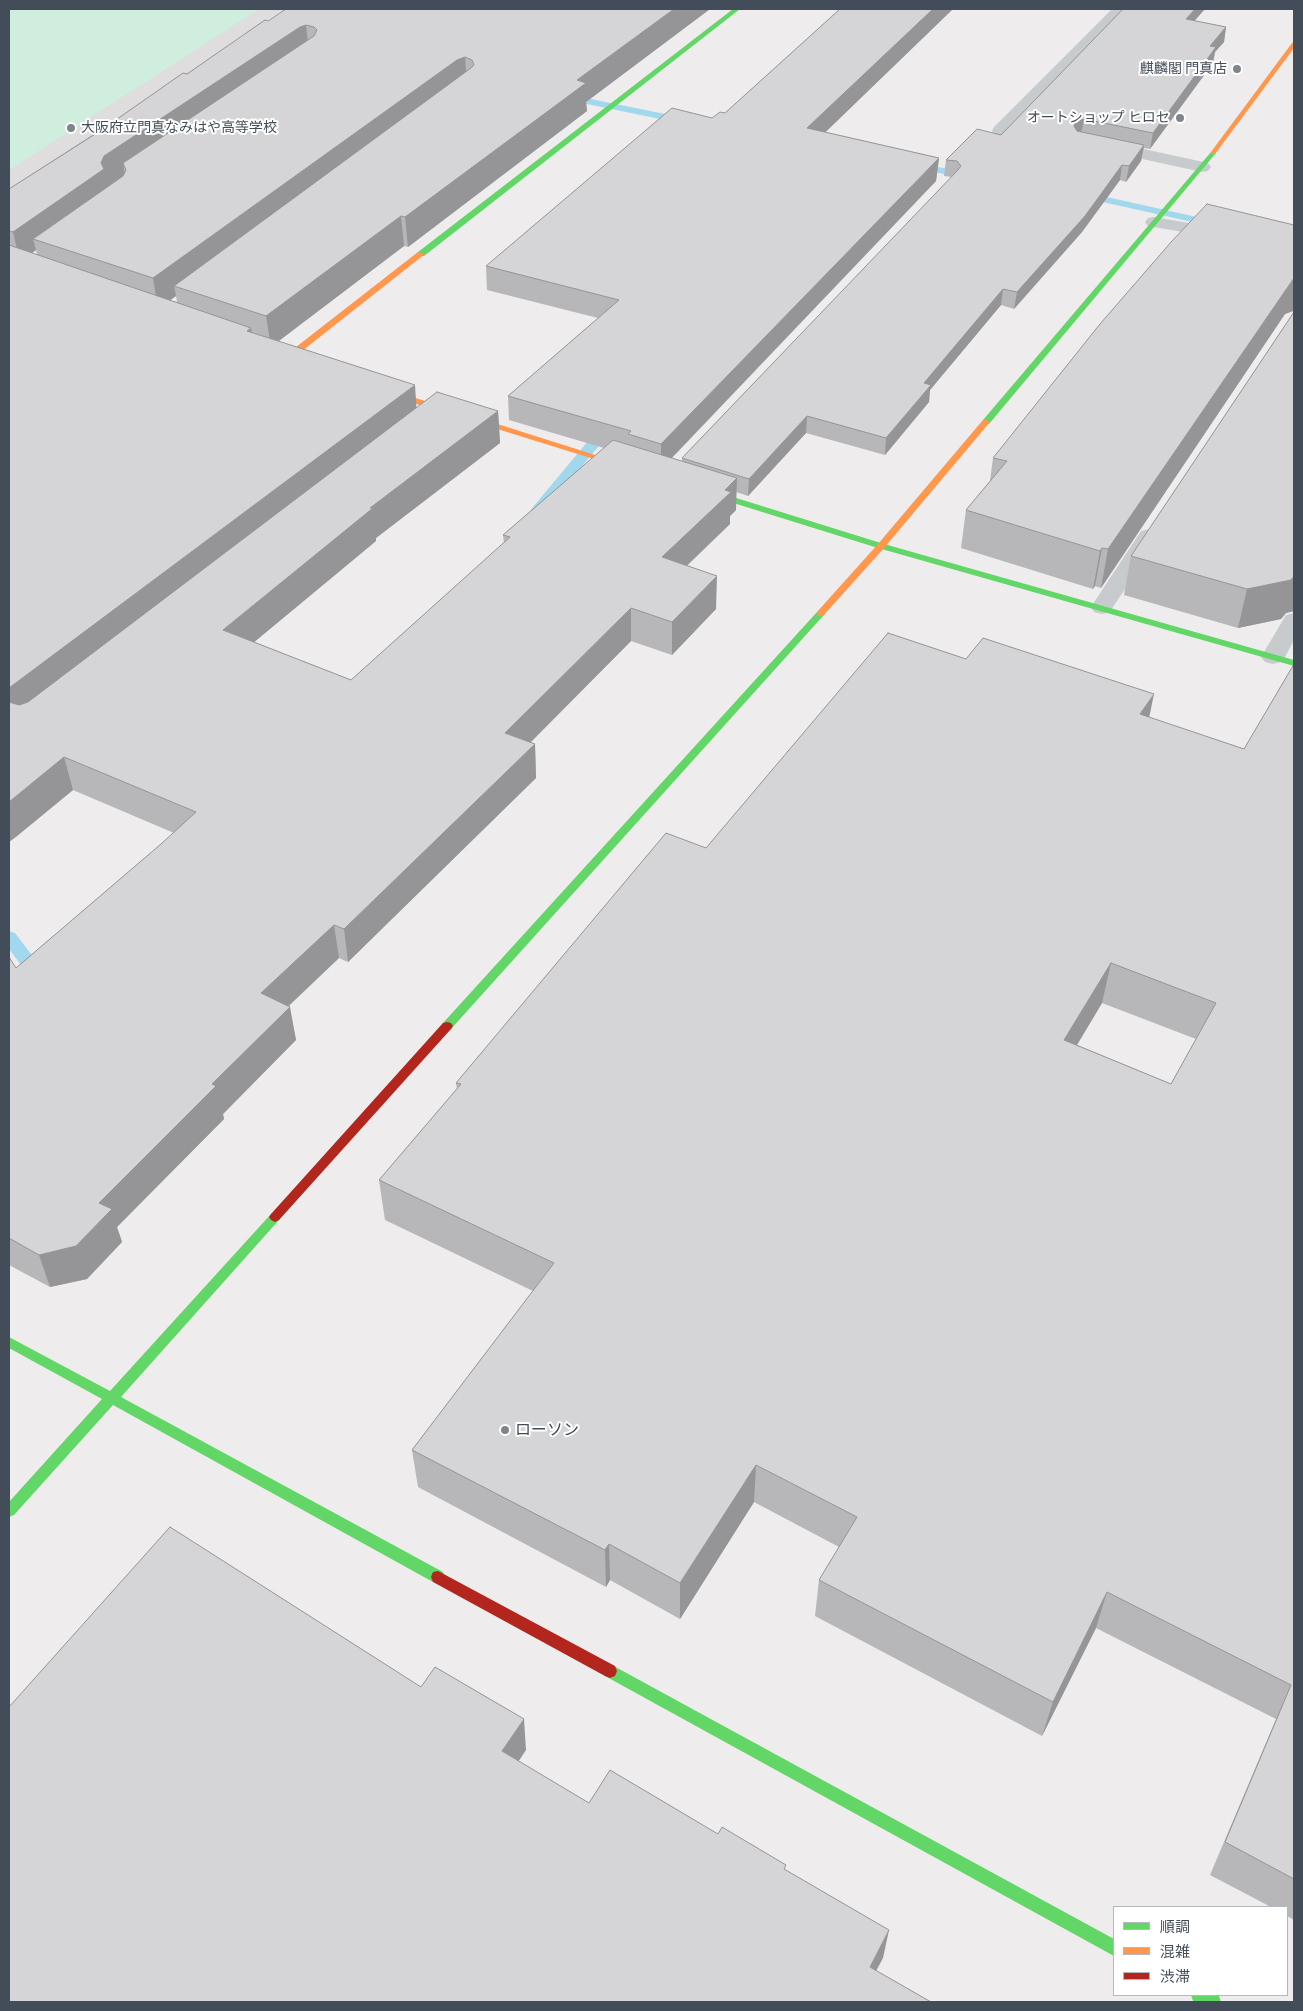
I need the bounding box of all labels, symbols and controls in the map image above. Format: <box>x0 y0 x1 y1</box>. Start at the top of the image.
place label: 麒麟閣 門真店 <box>1140 61 1227 77</box>
marker: 麒麟閣 門真店 <box>1231 63 1243 75</box>
place label: オートショップ ヒロセ <box>1027 110 1170 126</box>
marker: オートショップ ヒロセ <box>1174 112 1186 124</box>
place label: 大阪府立門真なみはや高等学校 <box>81 120 277 136</box>
marker: 大阪府立門真なみはや高等学校 <box>65 122 77 134</box>
place label: ローソン <box>515 1420 579 1440</box>
marker: ローソン <box>499 1424 511 1436</box>
legend <box>1113 1906 1288 1996</box>
text: 順調 <box>1160 1918 1190 1936</box>
text: 混雑 <box>1160 1943 1190 1961</box>
text: 渋滞 <box>1160 1968 1190 1986</box>

